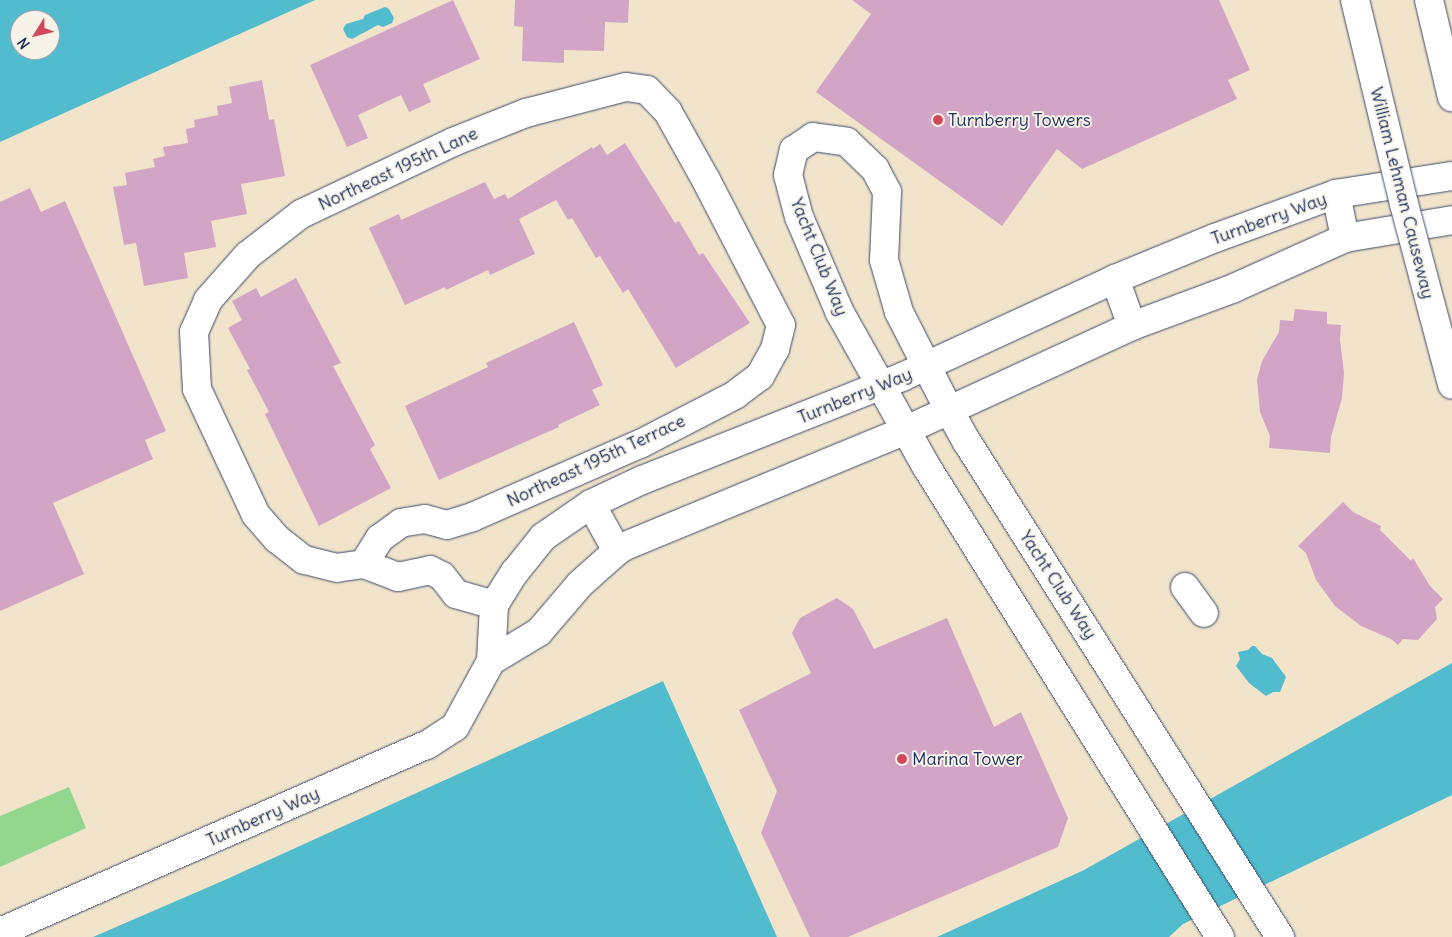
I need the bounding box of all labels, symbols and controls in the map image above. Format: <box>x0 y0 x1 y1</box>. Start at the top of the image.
north arrow <box>10 10 60 60</box>
text: N <box>14 34 34 52</box>
street label: William Lehman Causeway <box>1365 85 1439 301</box>
place label: Turnberry Towers <box>948 109 1091 131</box>
marker: Turnberry Towers <box>932 114 944 126</box>
street label: Northeast 195th Lane <box>315 123 481 215</box>
street label: Turnberry Way <box>1208 188 1330 250</box>
street label: Yacht Club Way <box>785 195 853 319</box>
street label: Turnberry Way <box>795 363 915 429</box>
street label: Northeast 195th Terrace <box>503 410 689 512</box>
street label: Yacht Club Way <box>1015 527 1101 643</box>
place label: Marina Tower <box>912 748 1023 770</box>
marker: Marina Tower <box>896 753 908 765</box>
street label: Turnberry Way <box>203 782 323 852</box>

